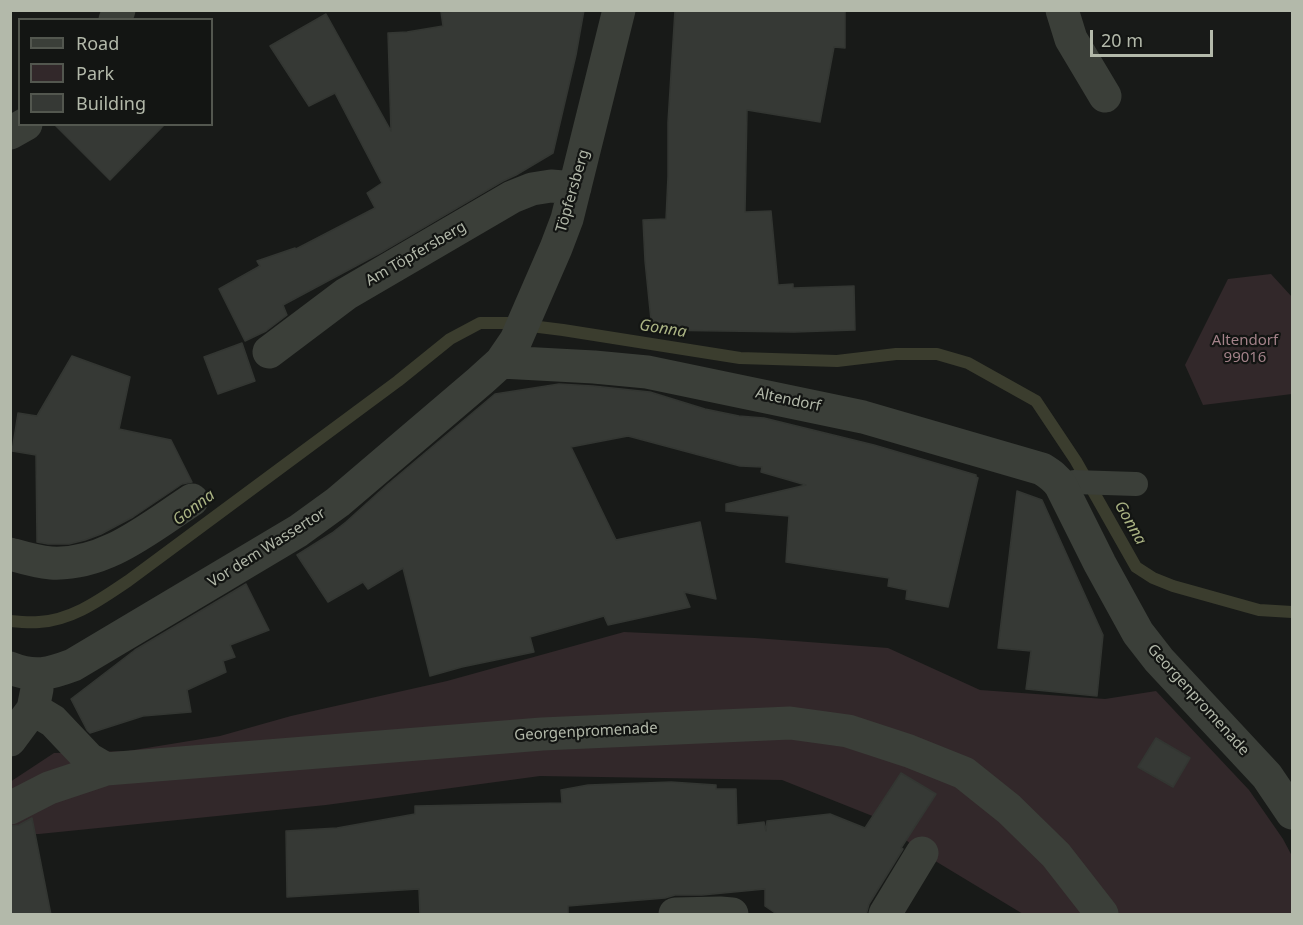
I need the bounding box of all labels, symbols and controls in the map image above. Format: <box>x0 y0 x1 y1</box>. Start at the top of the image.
legend <box>18 18 213 126</box>
scale bar <box>1093 18 1216 56</box>
text: 20 m <box>1101 28 1143 52</box>
text: Road <box>76 31 119 55</box>
text: Park <box>76 61 114 85</box>
text: Building <box>76 91 146 115</box>
street label: Töpfersberg <box>553 147 593 235</box>
street label: Am Töpfersberg <box>363 218 469 290</box>
water label: Gonna <box>638 316 688 342</box>
park label: Altendorf 99016 <box>1212 332 1278 367</box>
street label: Altendorf <box>754 384 822 416</box>
water label: Gonna <box>169 486 219 530</box>
water label: Gonna <box>1110 498 1150 548</box>
street label: Vor dem Wassertor <box>205 505 329 591</box>
street label: Georgenpromenade <box>1143 641 1253 759</box>
street label: Georgenpromenade <box>514 719 658 745</box>

